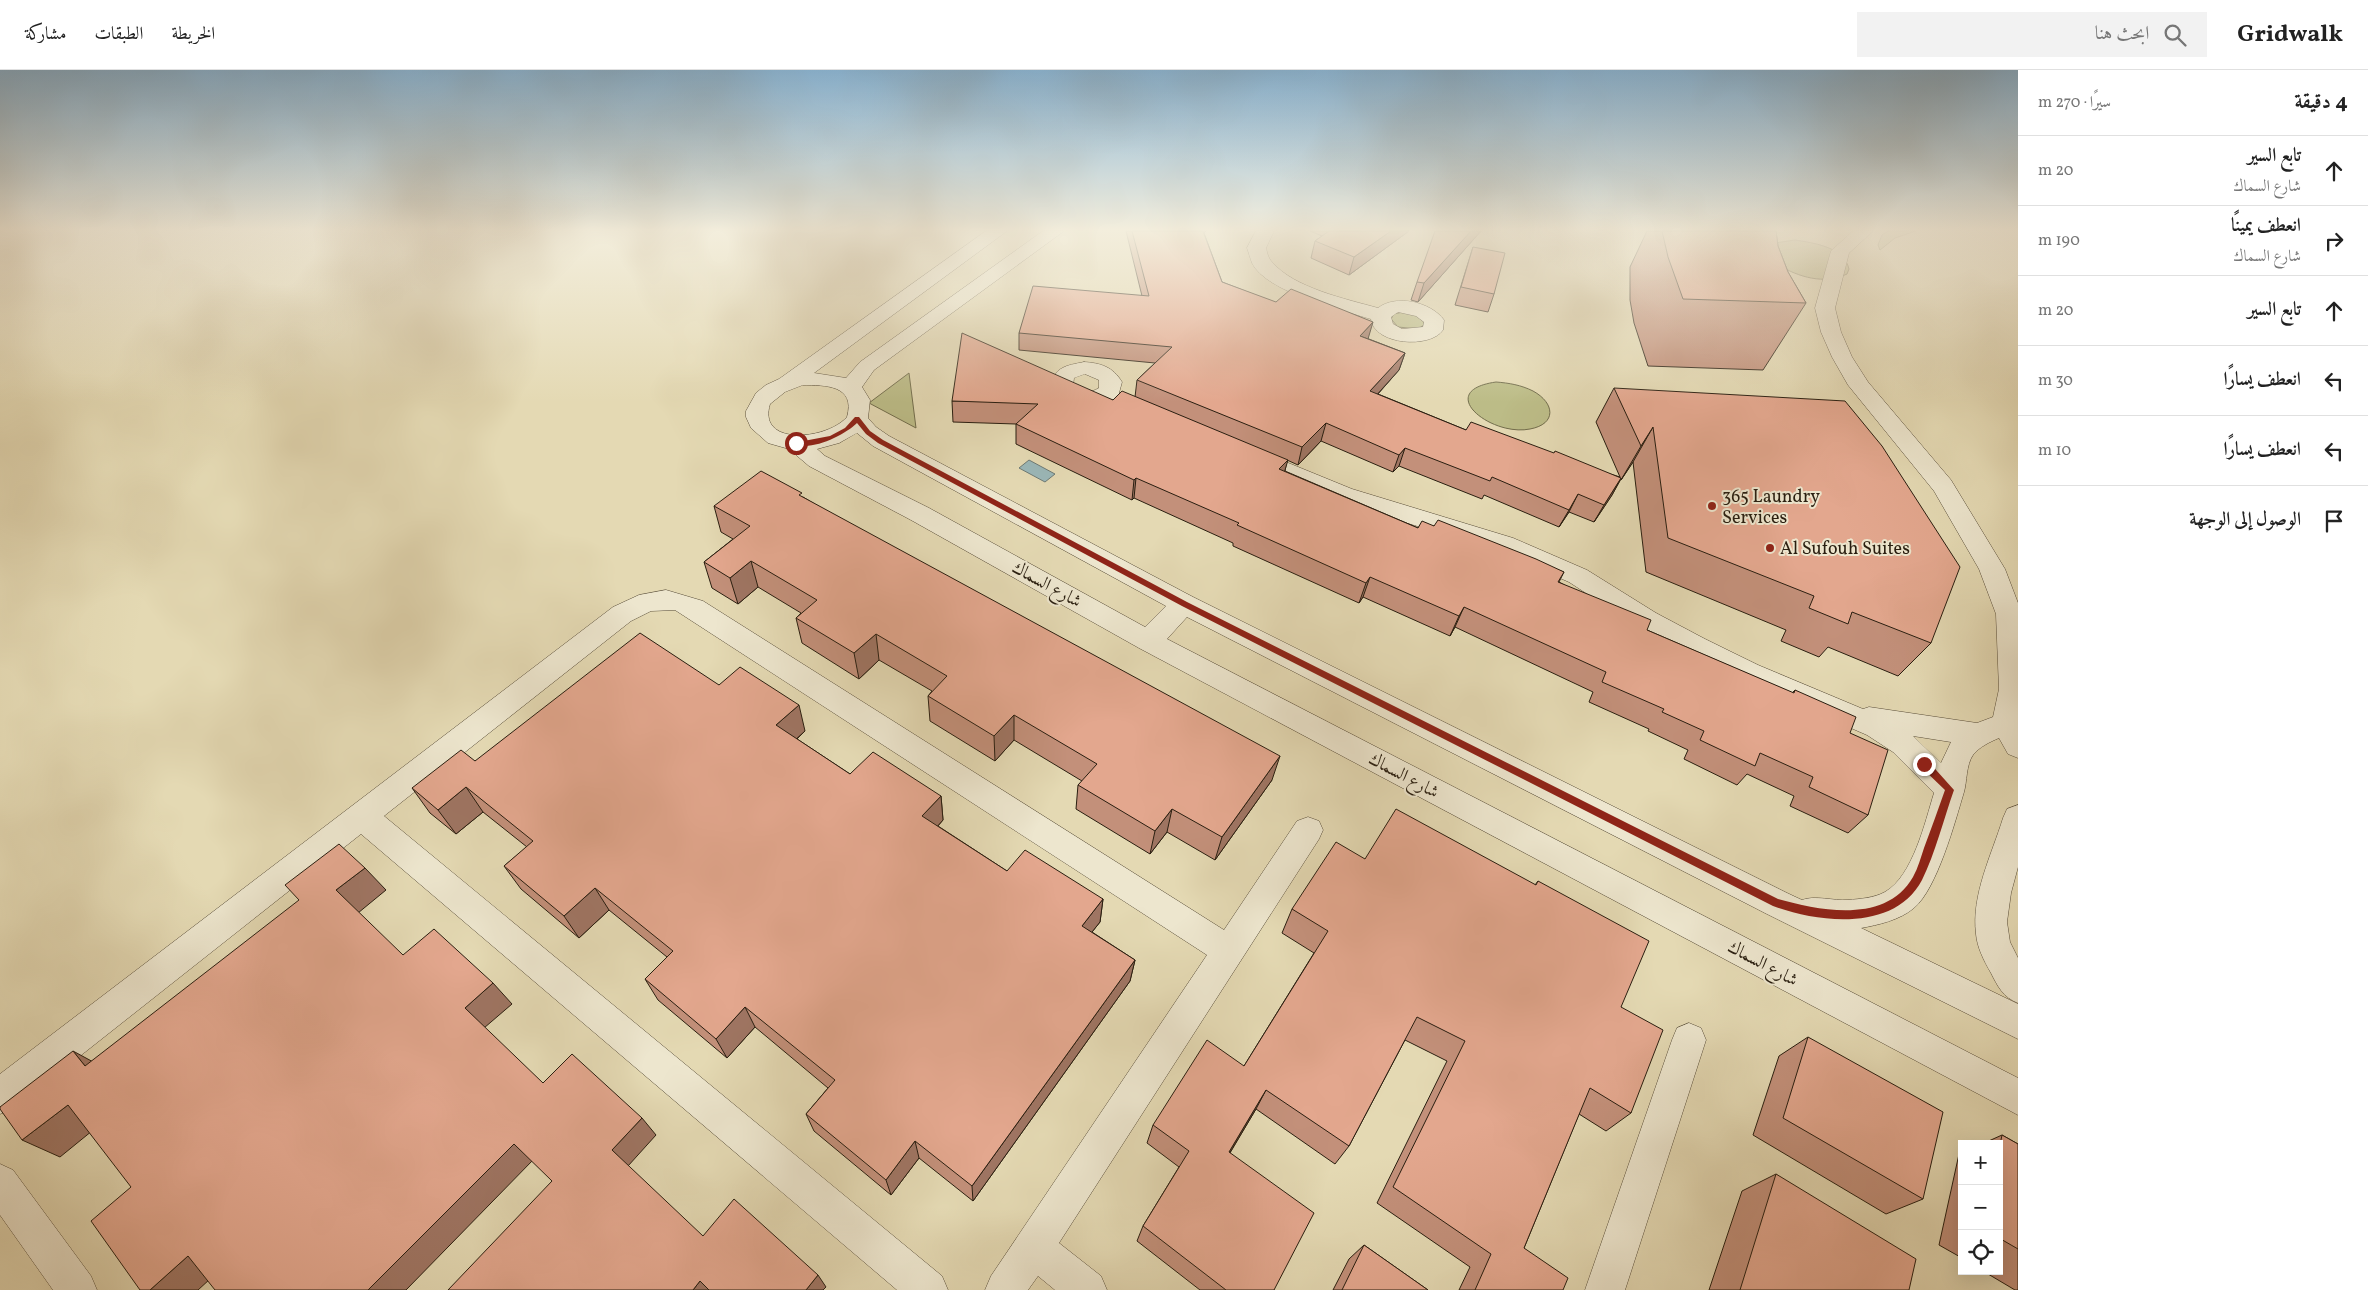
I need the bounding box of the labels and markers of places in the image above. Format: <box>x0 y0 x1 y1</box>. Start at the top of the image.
place label: 365 Laundry Services <box>1722 485 1820 531</box>
marker: 365 Laundry Services <box>1706 500 1718 512</box>
place label: Al Sufouh Suites <box>1780 537 1910 562</box>
marker: Al Sufouh Suites <box>1764 542 1776 554</box>

